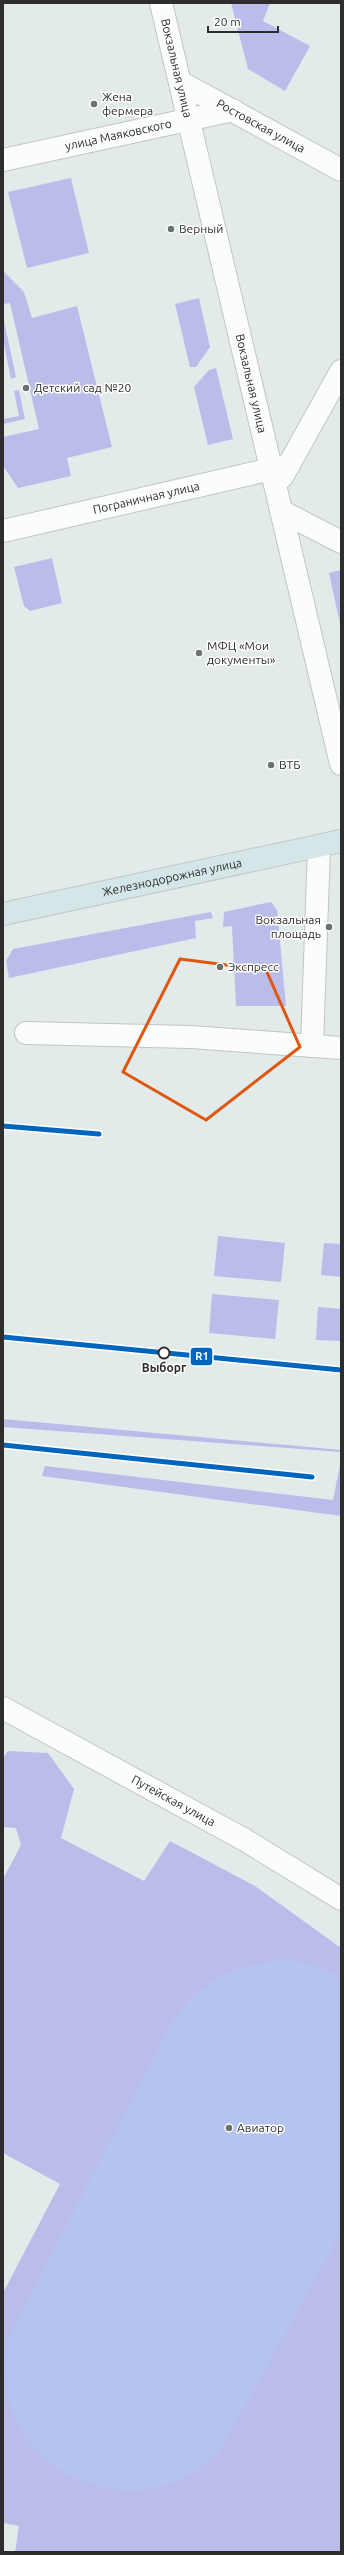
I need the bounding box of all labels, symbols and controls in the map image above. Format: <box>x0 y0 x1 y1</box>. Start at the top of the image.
scale bar <box>208 8 278 34</box>
text: 20 m <box>214 15 241 28</box>
street label: Вокзальная улица <box>159 17 195 119</box>
place label: Жена фермера <box>102 90 153 117</box>
street label: Ростовская улица <box>214 96 307 155</box>
marker: Жена фермера <box>89 99 99 109</box>
street label: улица Маяковского <box>64 117 173 152</box>
place label: Верный <box>179 222 223 235</box>
marker: Верный <box>166 224 176 234</box>
street label: Вокзальная улица <box>233 333 269 434</box>
place label: Детский сад №20 <box>34 381 132 394</box>
marker: Детский сад №20 <box>21 383 31 393</box>
street label: Пограничная улица <box>92 479 201 516</box>
place label: МФЦ «Мои документы» <box>207 639 276 666</box>
marker: МФЦ «Мои документы» <box>194 648 204 658</box>
place label: ВТБ <box>279 758 301 771</box>
marker: ВТБ <box>266 760 276 770</box>
street label: Железнодорожная улица <box>101 856 243 898</box>
place label: Вокзальная площадь <box>255 913 321 940</box>
marker: Вокзальная площадь <box>324 922 334 932</box>
place label: Экспресс <box>228 960 279 973</box>
marker: Экспресс <box>215 962 225 972</box>
marker: Выборг <box>157 1346 171 1360</box>
line badge: R1 <box>190 1347 213 1366</box>
text: R1 <box>195 1350 209 1362</box>
place label: Выборг <box>142 1361 187 1374</box>
street label: Путейская улица <box>129 1772 218 1829</box>
place label: Авиатор <box>237 2121 284 2134</box>
marker: Авиатор <box>224 2123 234 2133</box>

